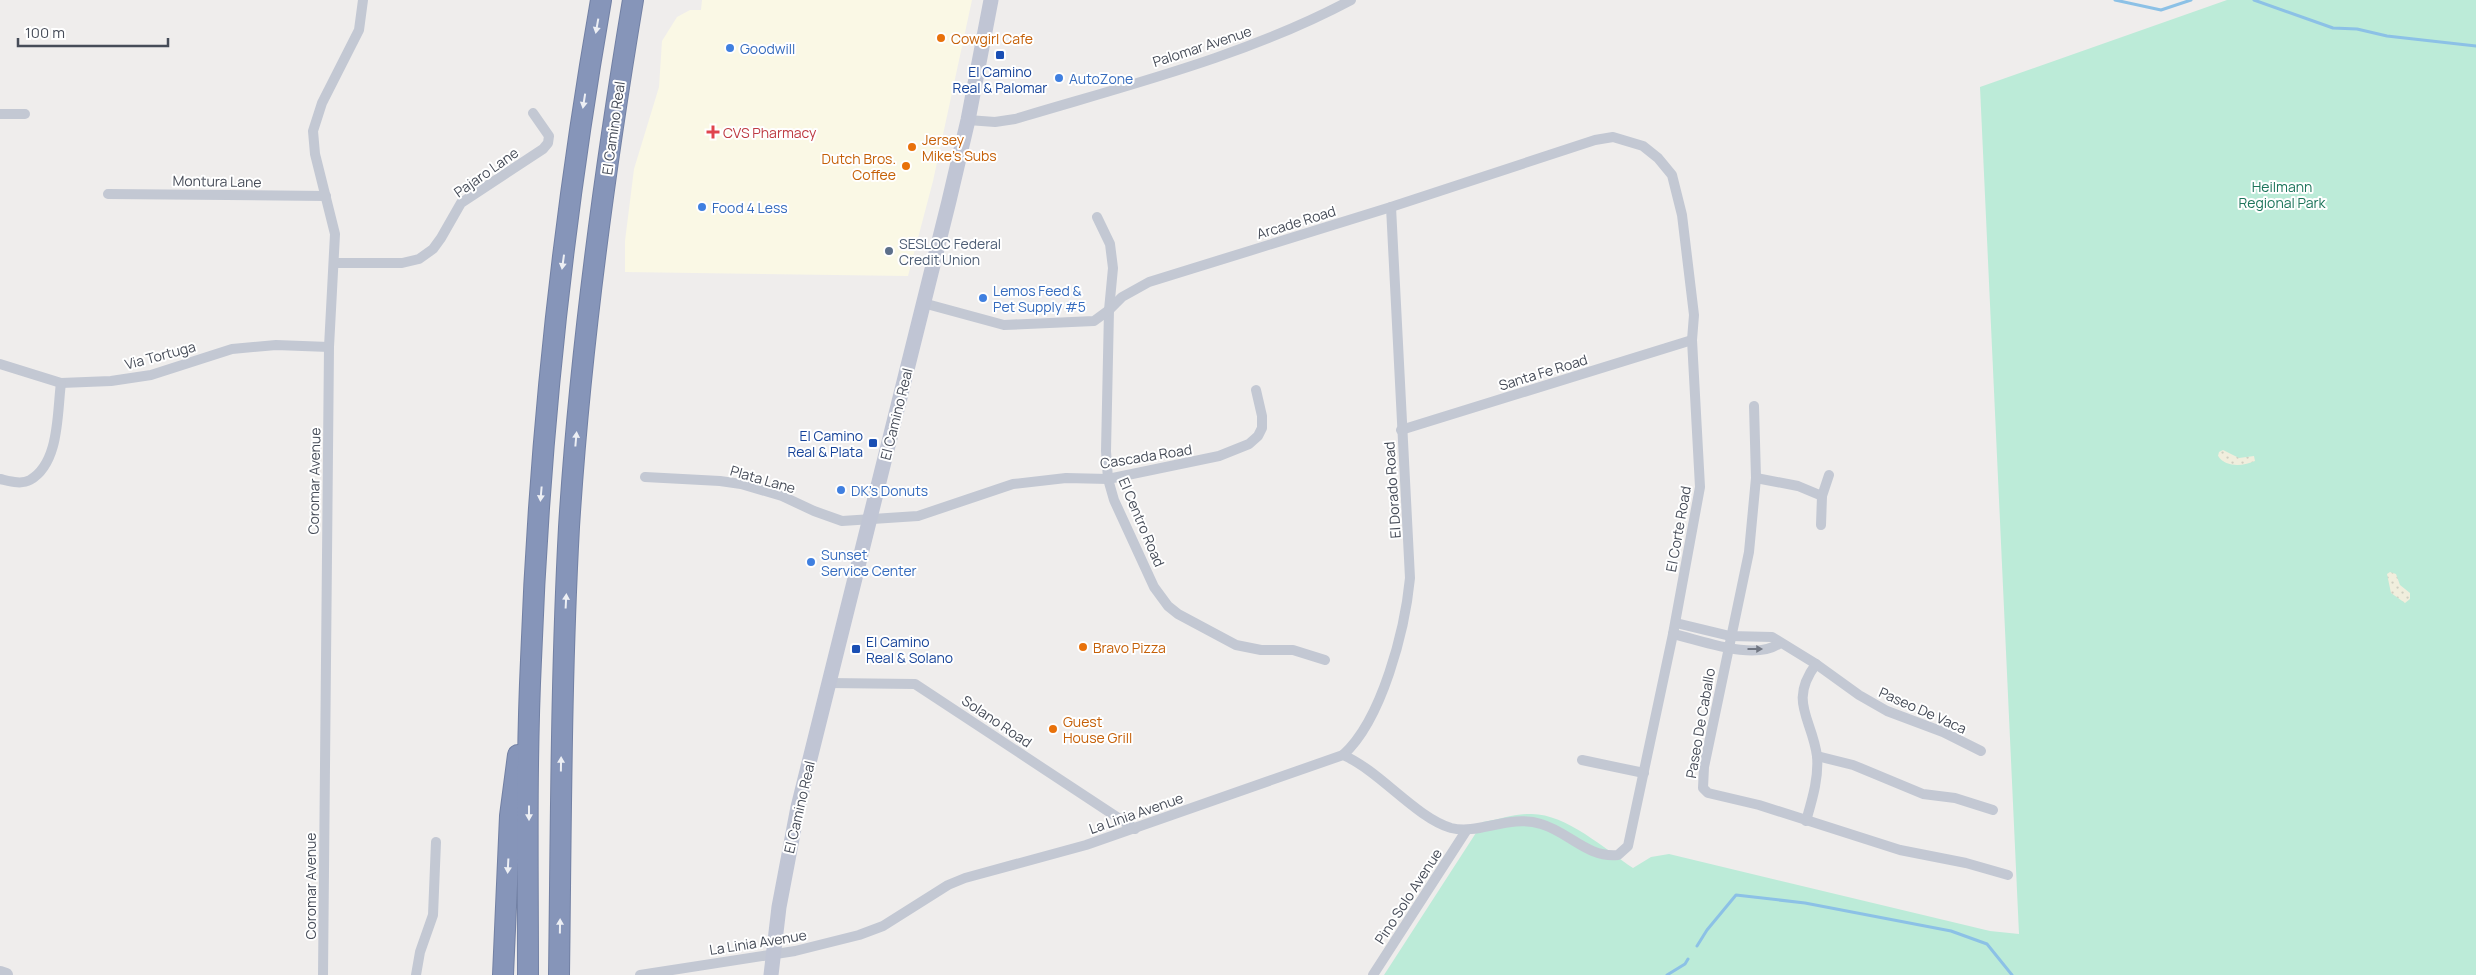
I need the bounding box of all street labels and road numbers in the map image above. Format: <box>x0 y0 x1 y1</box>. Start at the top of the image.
street label: Palomar Avenue <box>1150 21 1254 71</box>
street label: El Camino Real <box>597 80 629 176</box>
street label: Pajaro Lane <box>450 143 522 201</box>
street label: Montura Lane <box>172 171 262 191</box>
street label: Arcade Road <box>1254 201 1338 243</box>
street label: Via Tortuga <box>122 336 198 374</box>
street label: Santa Fe Road <box>1496 349 1590 395</box>
street label: El Camino Real <box>875 366 917 462</box>
street label: Coromar Avenue <box>304 427 324 535</box>
street label: Cascada Road <box>1099 439 1193 473</box>
street label: El Dorado Road <box>1379 441 1405 539</box>
street label: Plata Lane <box>728 461 798 497</box>
street label: El Centro Road <box>1115 474 1169 570</box>
street label: El Corte Road <box>1661 485 1695 573</box>
street label: Paseo De Caballo <box>1681 666 1719 780</box>
street label: Paseo De Vaca <box>1876 682 1970 738</box>
street label: Solano Road <box>958 691 1036 751</box>
street label: El Camino Real <box>779 759 819 855</box>
street label: La Linia Avenue <box>1086 788 1186 838</box>
street label: Coromar Avenue <box>301 833 320 939</box>
street label: Pino Solo Avenue <box>1370 845 1446 947</box>
street label: La Linia Avenue <box>708 925 808 959</box>

